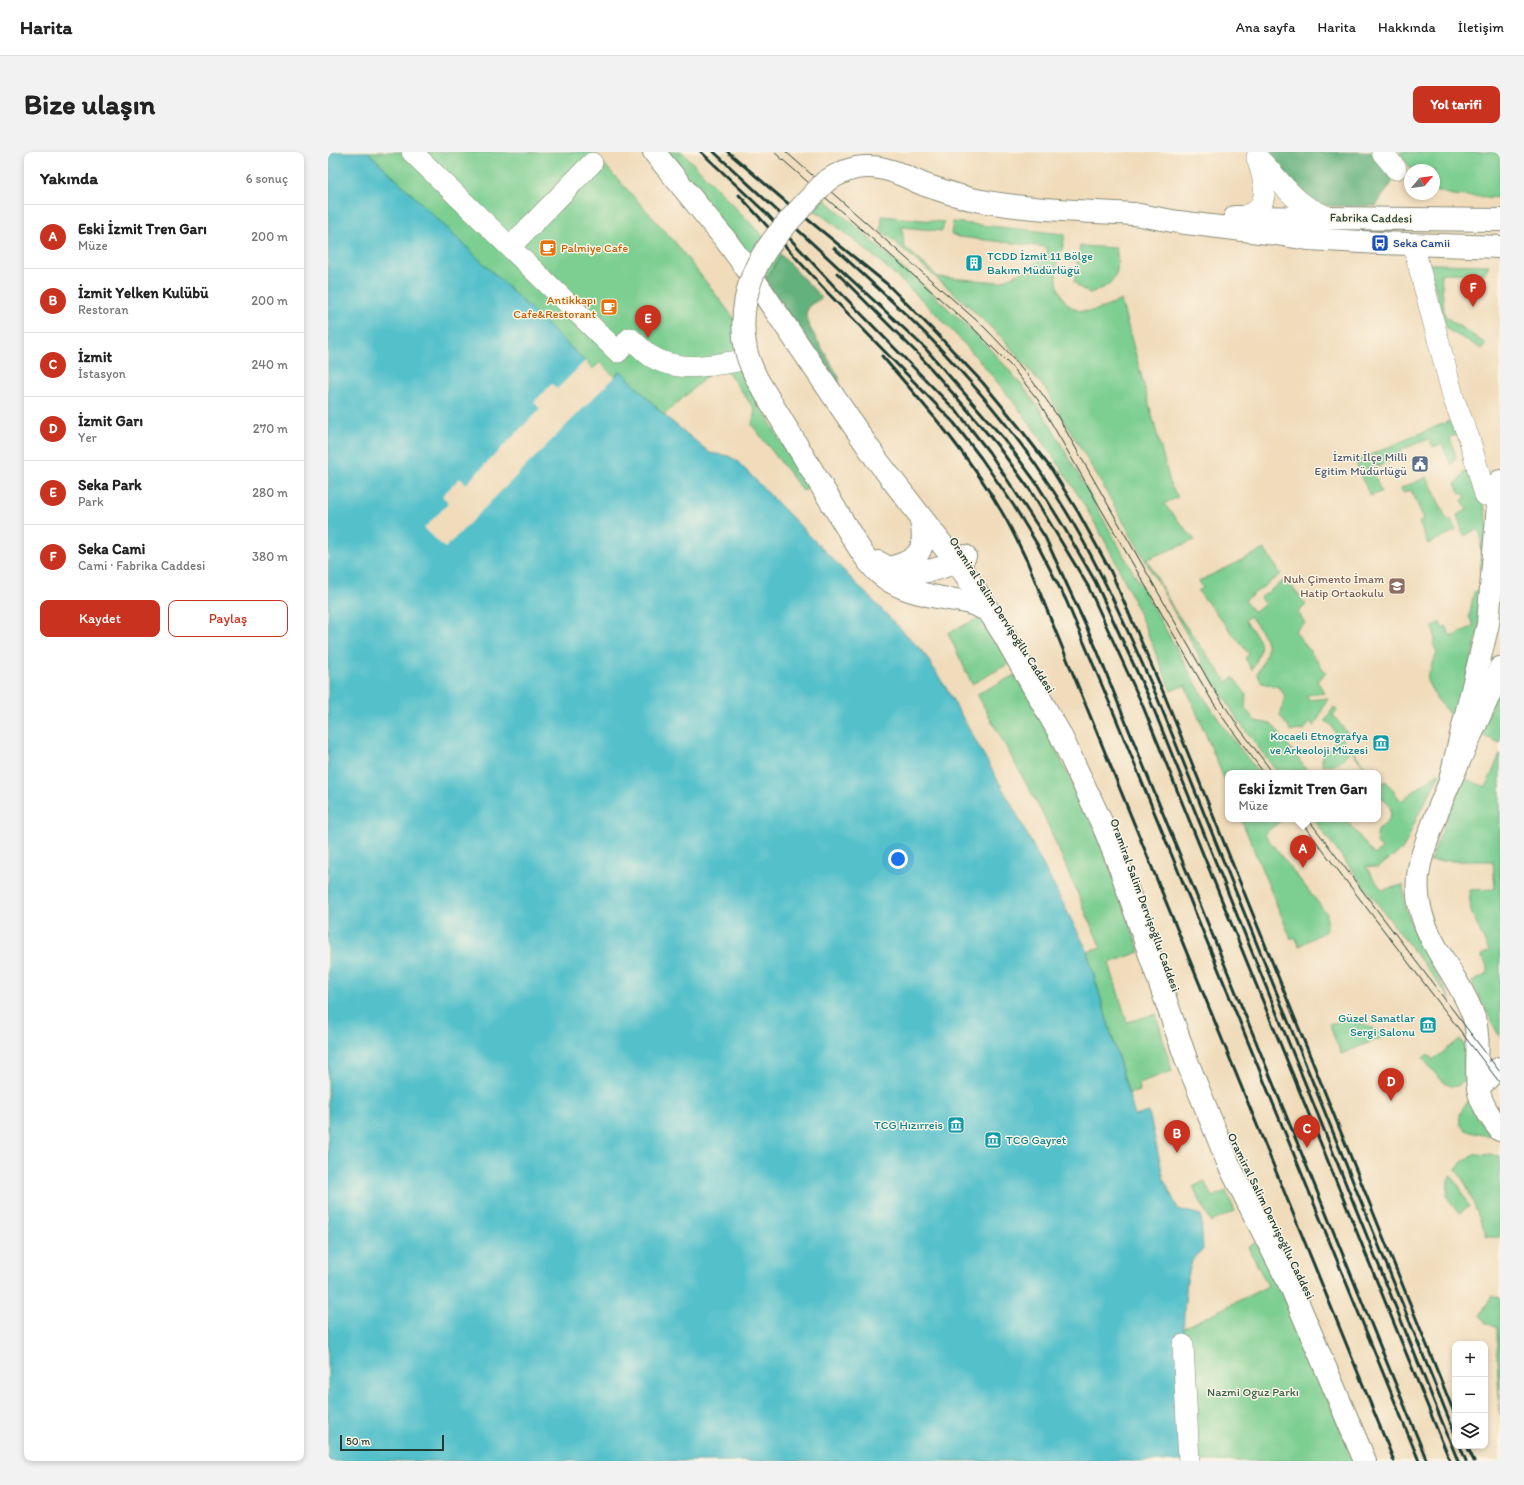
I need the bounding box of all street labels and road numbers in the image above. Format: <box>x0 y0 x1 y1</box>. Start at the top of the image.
street label: Fabrika Caddesi <box>1330 210 1412 226</box>
street label: Oramiral Salim Dervişoğllu Caddesi <box>946 534 1058 696</box>
street label: Oramiral Salim Dervişoğllu Caddesi <box>1107 816 1183 994</box>
street label: Oramiral Salim Dervişoğllu Caddesi <box>1224 1130 1318 1302</box>

